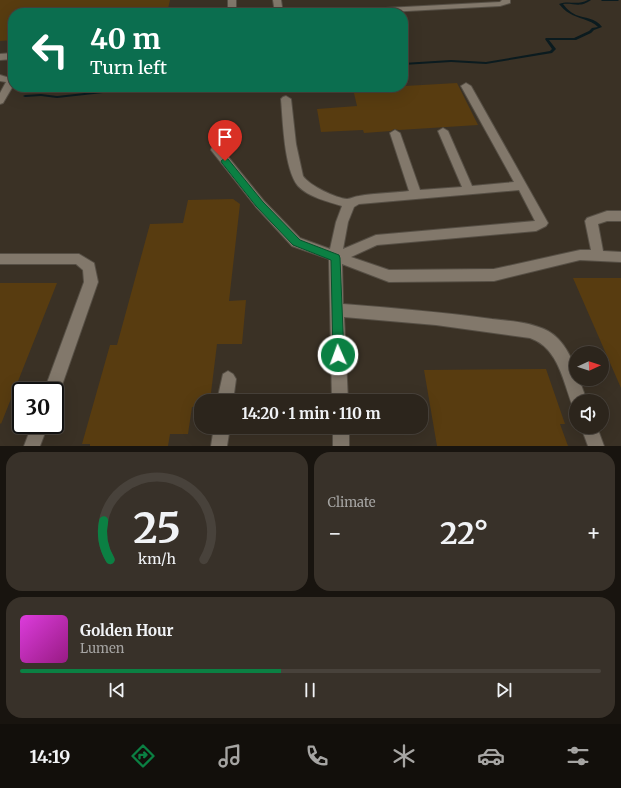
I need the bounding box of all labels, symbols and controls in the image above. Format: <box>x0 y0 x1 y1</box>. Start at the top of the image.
text: 40 m <box>90 21 161 57</box>
icon: left <box>24 24 76 76</box>
text: Turn left <box>90 56 167 79</box>
pin <box>208 120 242 161</box>
icon: arrive <box>214 126 236 148</box>
position arrow <box>317 334 359 376</box>
north arrow <box>569 346 609 386</box>
map controls <box>569 346 609 434</box>
speed limit sign: 30 <box>12 382 64 434</box>
button: sound <box>569 394 609 434</box>
text: 14:20 · 1 min · 110 m <box>241 404 381 423</box>
text: Climate <box>328 494 376 511</box>
text: 25 <box>133 501 181 553</box>
text: 22° <box>440 514 489 552</box>
text: − <box>328 519 342 547</box>
text: + <box>586 519 601 547</box>
text: km/h <box>138 549 176 567</box>
text: Golden Hour <box>80 621 174 640</box>
text: Lumen <box>80 640 124 657</box>
icon: previous <box>106 679 128 701</box>
icon: pause <box>299 679 321 701</box>
icon: next <box>493 679 515 701</box>
icon: directions <box>129 742 157 770</box>
icon: music <box>216 742 244 770</box>
icon: phone <box>303 742 331 770</box>
icon: climate <box>390 742 418 770</box>
icon: car <box>477 742 505 770</box>
icon: filters <box>564 742 592 770</box>
text: 14:19 <box>29 745 70 768</box>

